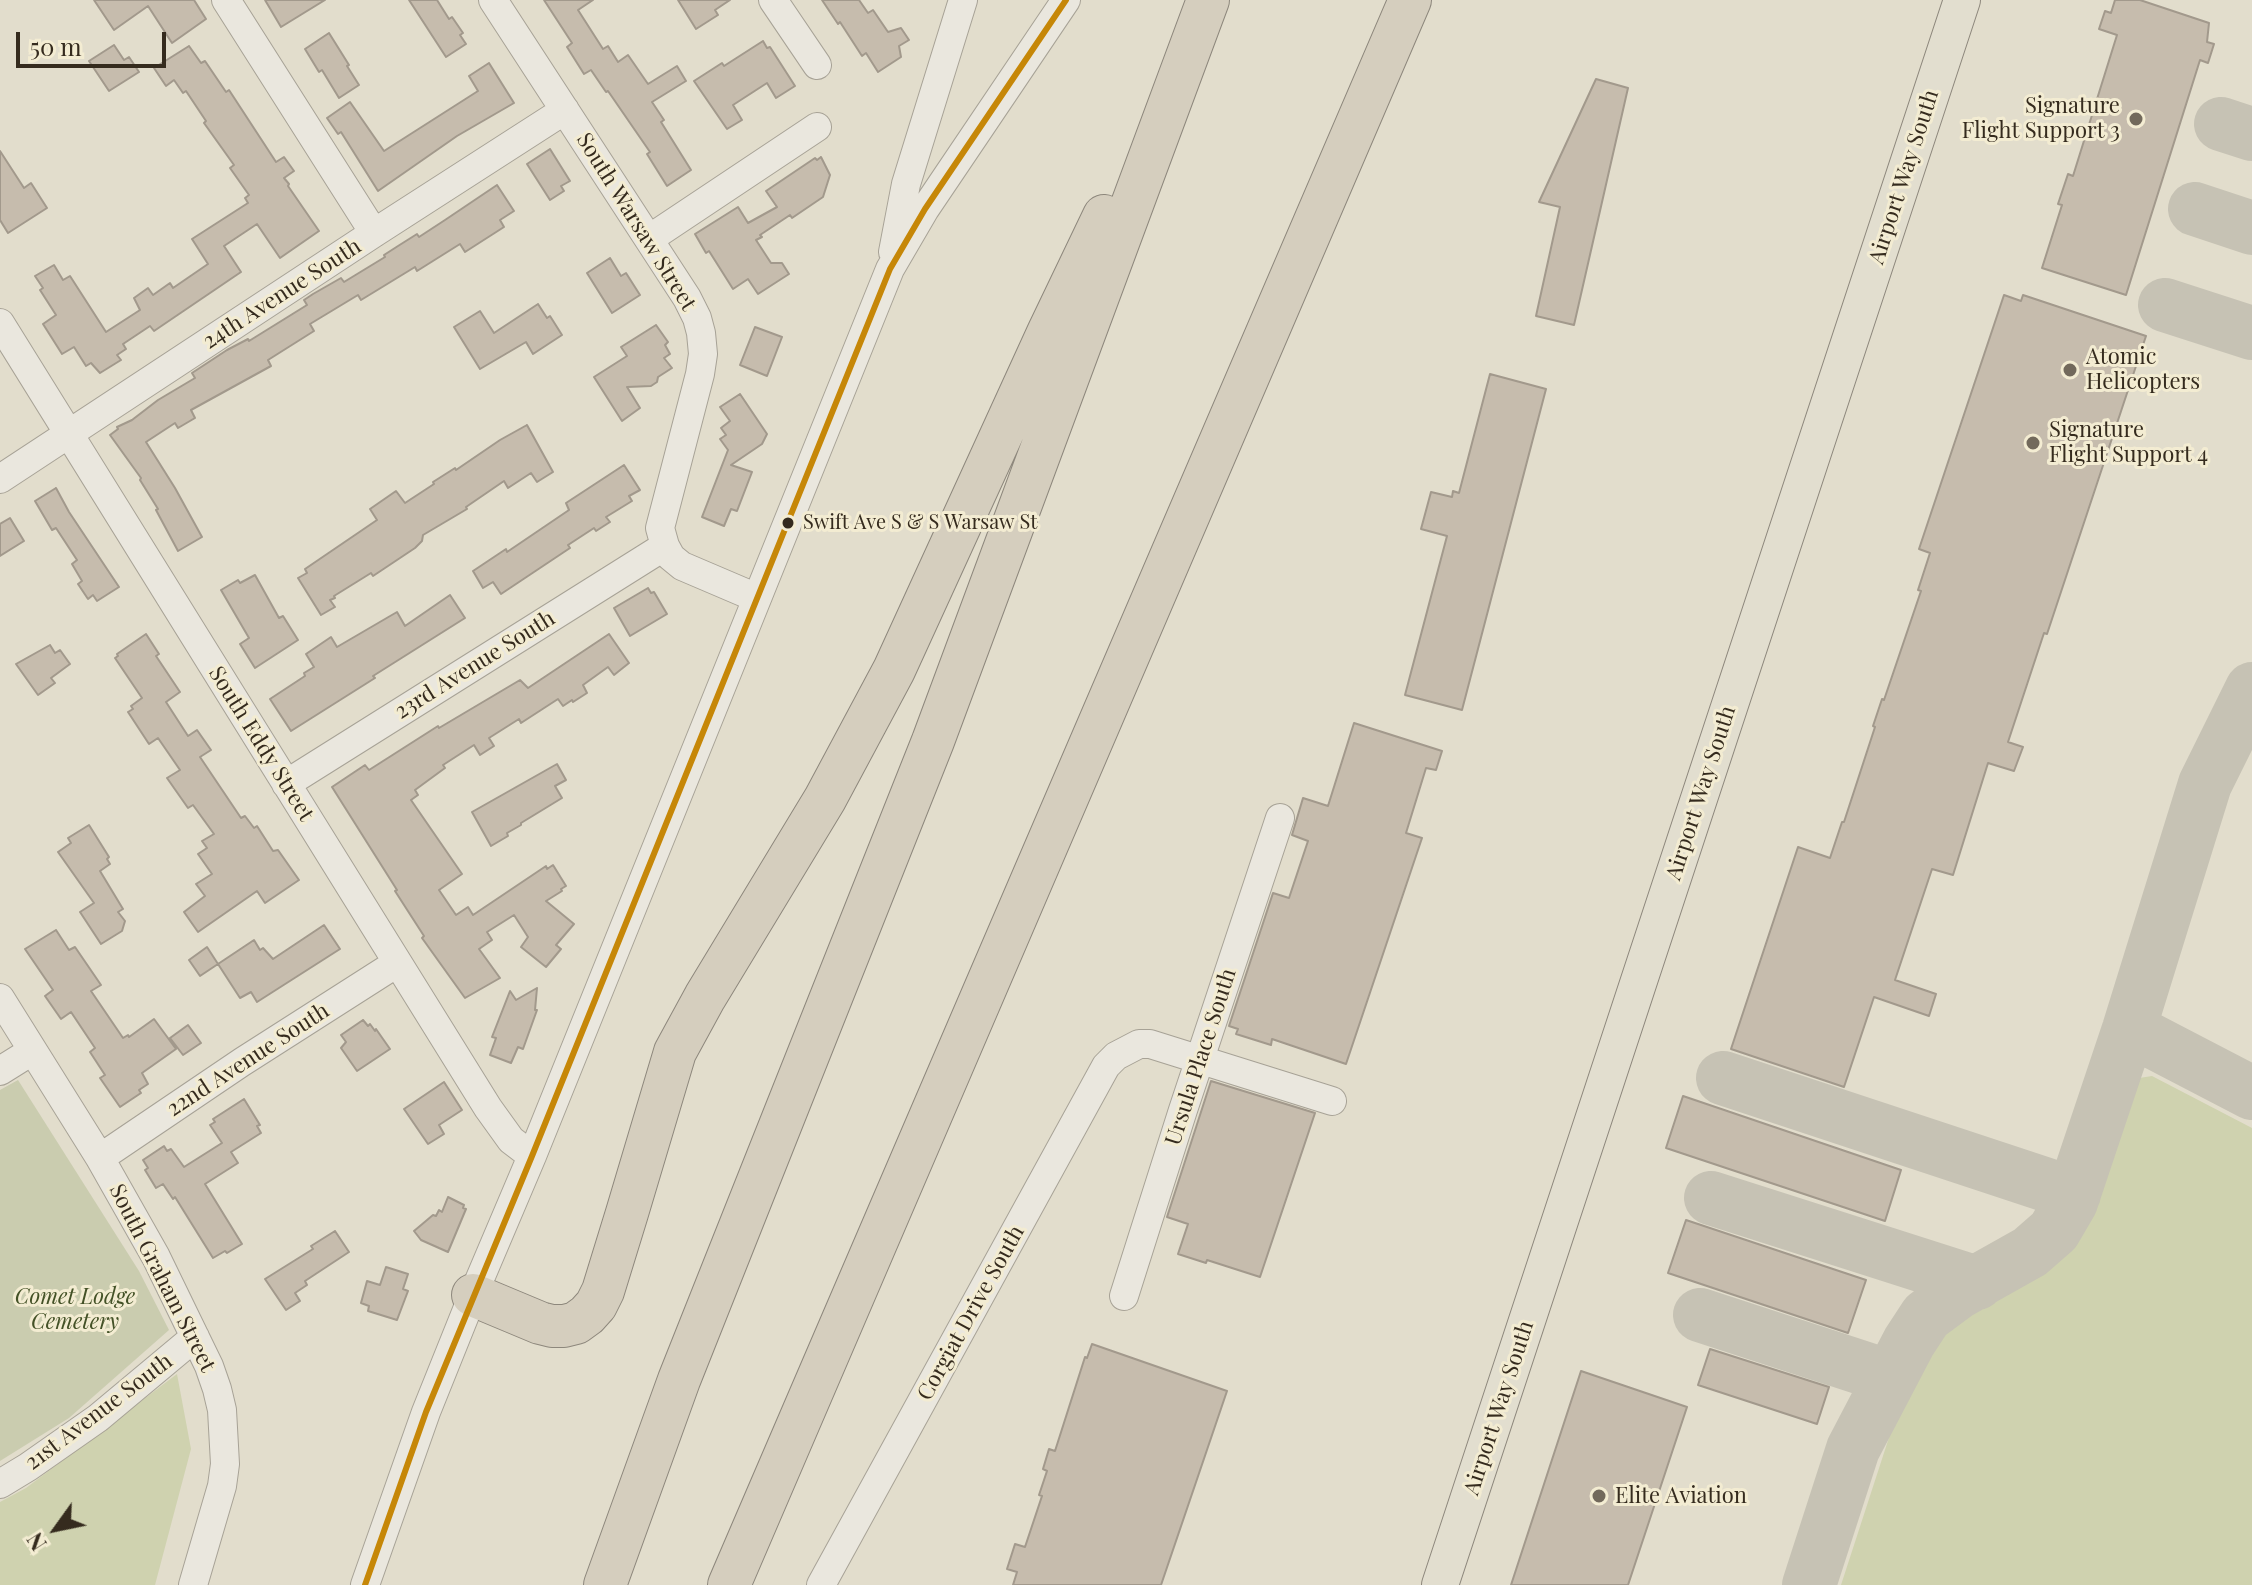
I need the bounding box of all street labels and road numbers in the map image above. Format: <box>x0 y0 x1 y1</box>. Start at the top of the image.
street label: Airport Way South <box>1863 87 1945 267</box>
street label: South Warsaw Street <box>571 128 701 316</box>
street label: 24th Avenue South <box>198 233 366 355</box>
street label: 23rd Avenue South <box>390 605 560 725</box>
street label: South Eddy Street <box>203 662 319 826</box>
street label: Airport Way South <box>1660 703 1742 883</box>
street label: Ursula Place South <box>1160 965 1242 1149</box>
street label: 22nd Avenue South <box>162 998 334 1122</box>
street label: South Graham Street <box>103 1180 221 1376</box>
street label: Corgiat Drive South <box>912 1221 1030 1405</box>
street label: Airport Way South <box>1458 1318 1540 1498</box>
street label: 21st Avenue South <box>20 1348 178 1476</box>

